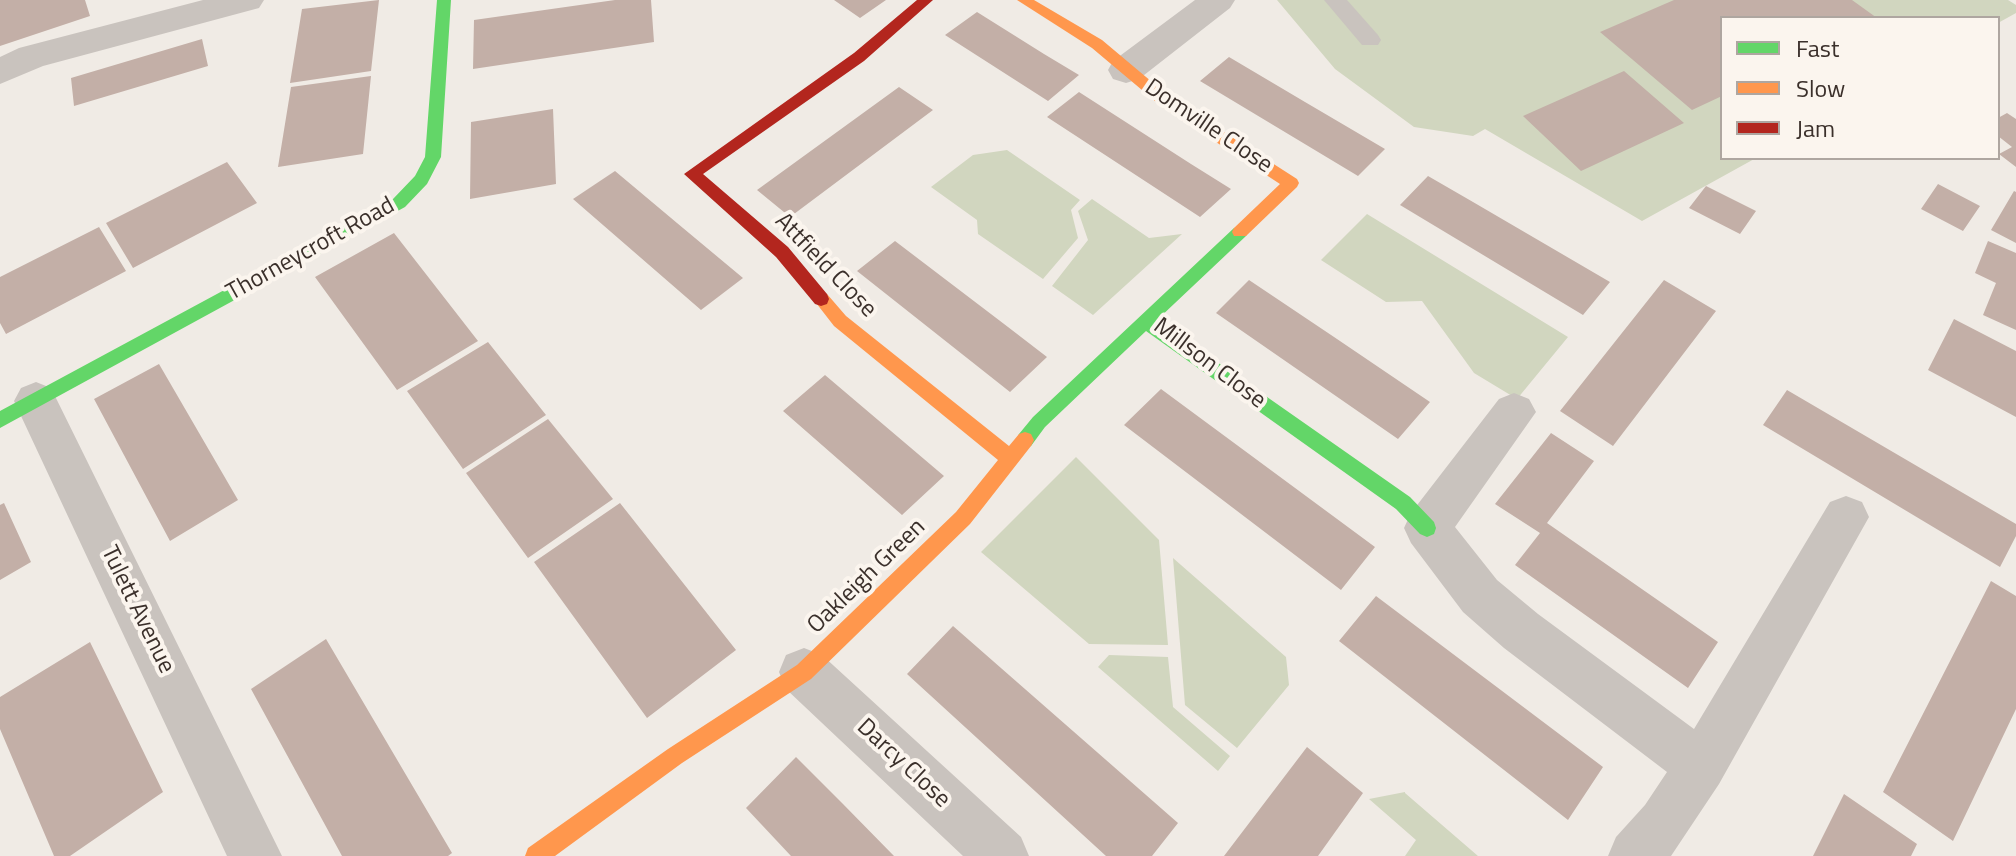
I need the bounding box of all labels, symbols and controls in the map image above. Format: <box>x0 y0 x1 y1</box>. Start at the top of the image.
legend <box>1720 16 2000 160</box>
text: Fast <box>1796 30 1839 66</box>
text: Slow <box>1796 70 1845 106</box>
street label: Domville Close <box>1139 74 1277 180</box>
text: Jam <box>1796 110 1835 146</box>
street label: Thorneycroft Road <box>222 192 400 308</box>
street label: Attfield Close <box>768 208 882 324</box>
street label: Millson Close <box>1147 312 1271 416</box>
street label: Oakleigh Green <box>802 514 932 640</box>
street label: Tulett Avenue <box>94 542 180 678</box>
street label: Darcy Close <box>850 713 956 815</box>

